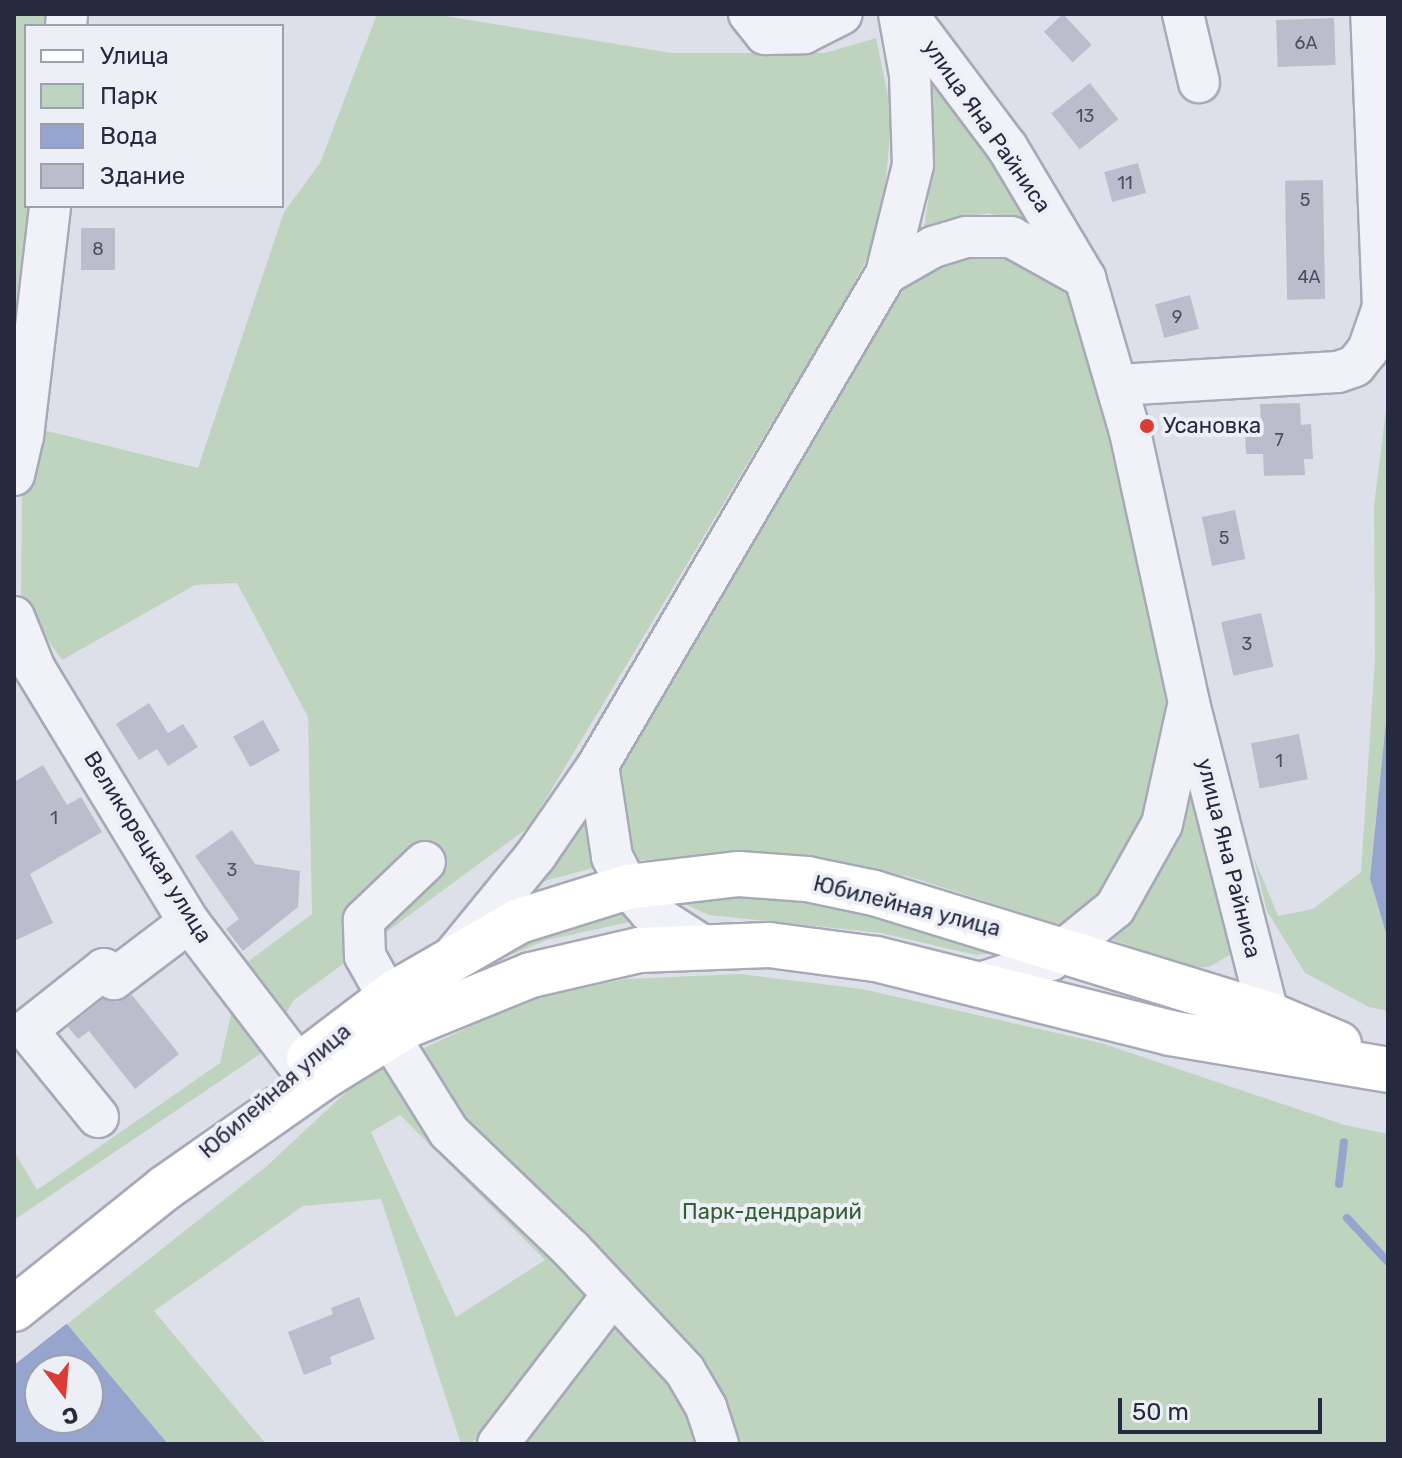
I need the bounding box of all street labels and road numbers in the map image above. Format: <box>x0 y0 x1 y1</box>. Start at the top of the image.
street label: улица Яна Райниса <box>917 35 1057 217</box>
street label: Великорецкая улица <box>78 746 218 948</box>
street label: улица Яна Райниса <box>1191 755 1267 961</box>
street label: Юбилейная улица <box>811 870 1003 942</box>
street label: Юбилейная улица <box>194 1018 356 1164</box>

